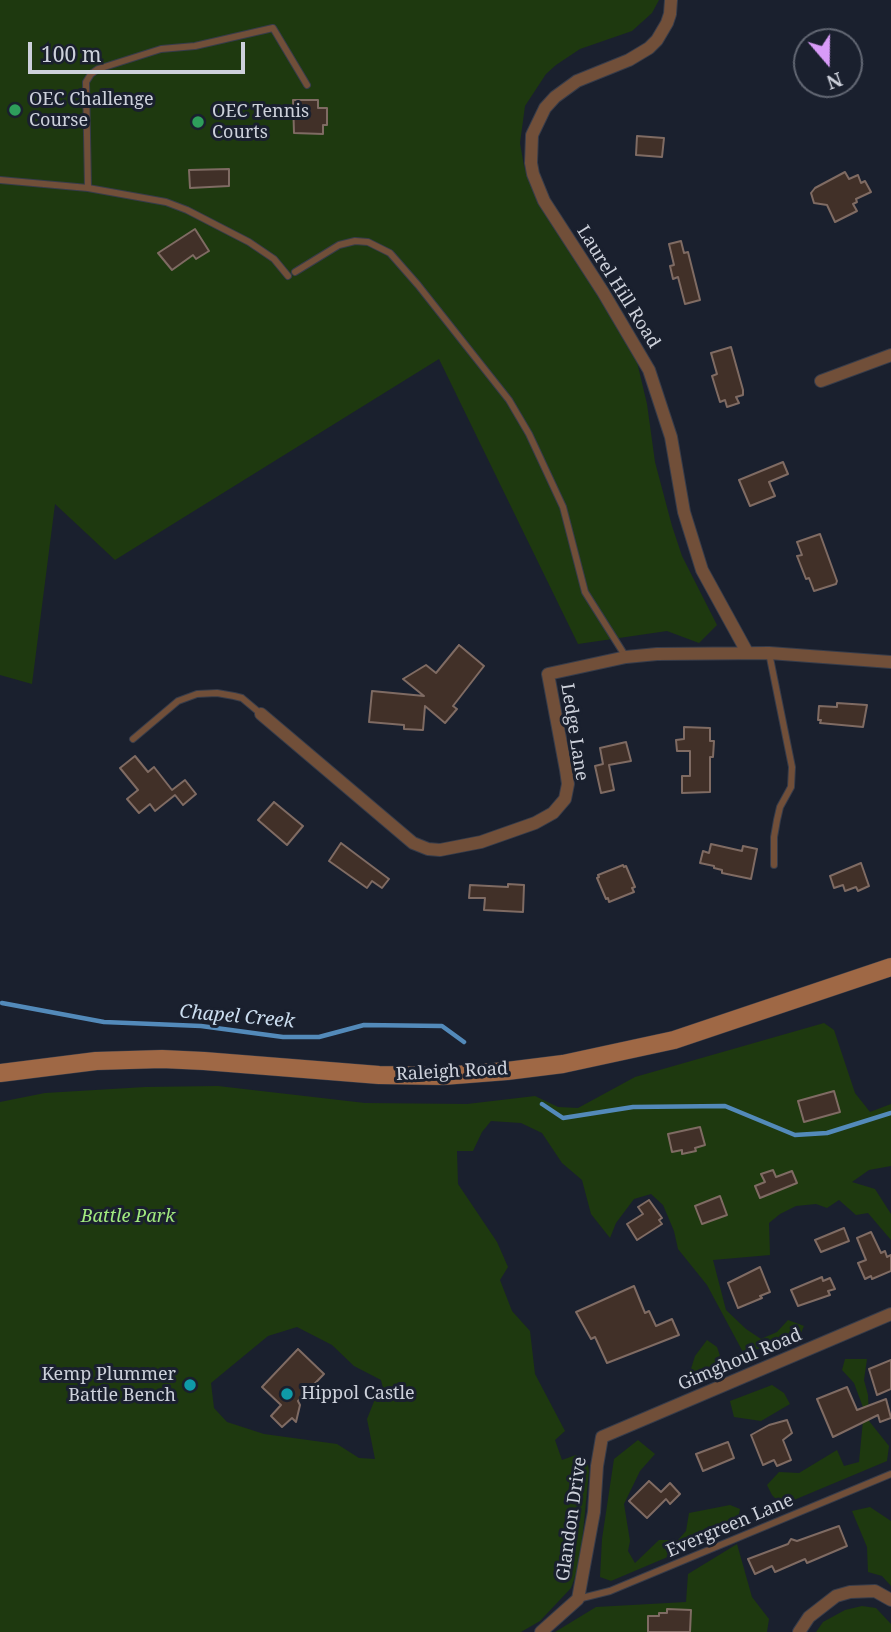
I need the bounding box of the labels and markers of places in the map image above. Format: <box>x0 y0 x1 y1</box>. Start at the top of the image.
place label: OEC Challenge Course <box>29 89 154 132</box>
place label: OEC Tennis Courts <box>212 101 309 144</box>
marker: OEC Challenge Course <box>7 102 23 118</box>
marker: OEC Tennis Courts <box>190 114 206 130</box>
place label: Kemp Plummer Battle Bench <box>41 1364 176 1406</box>
marker: Kemp Plummer Battle Bench <box>182 1377 198 1393</box>
place label: Hippol Castle <box>301 1383 415 1405</box>
marker: Hippol Castle <box>279 1386 295 1402</box>

